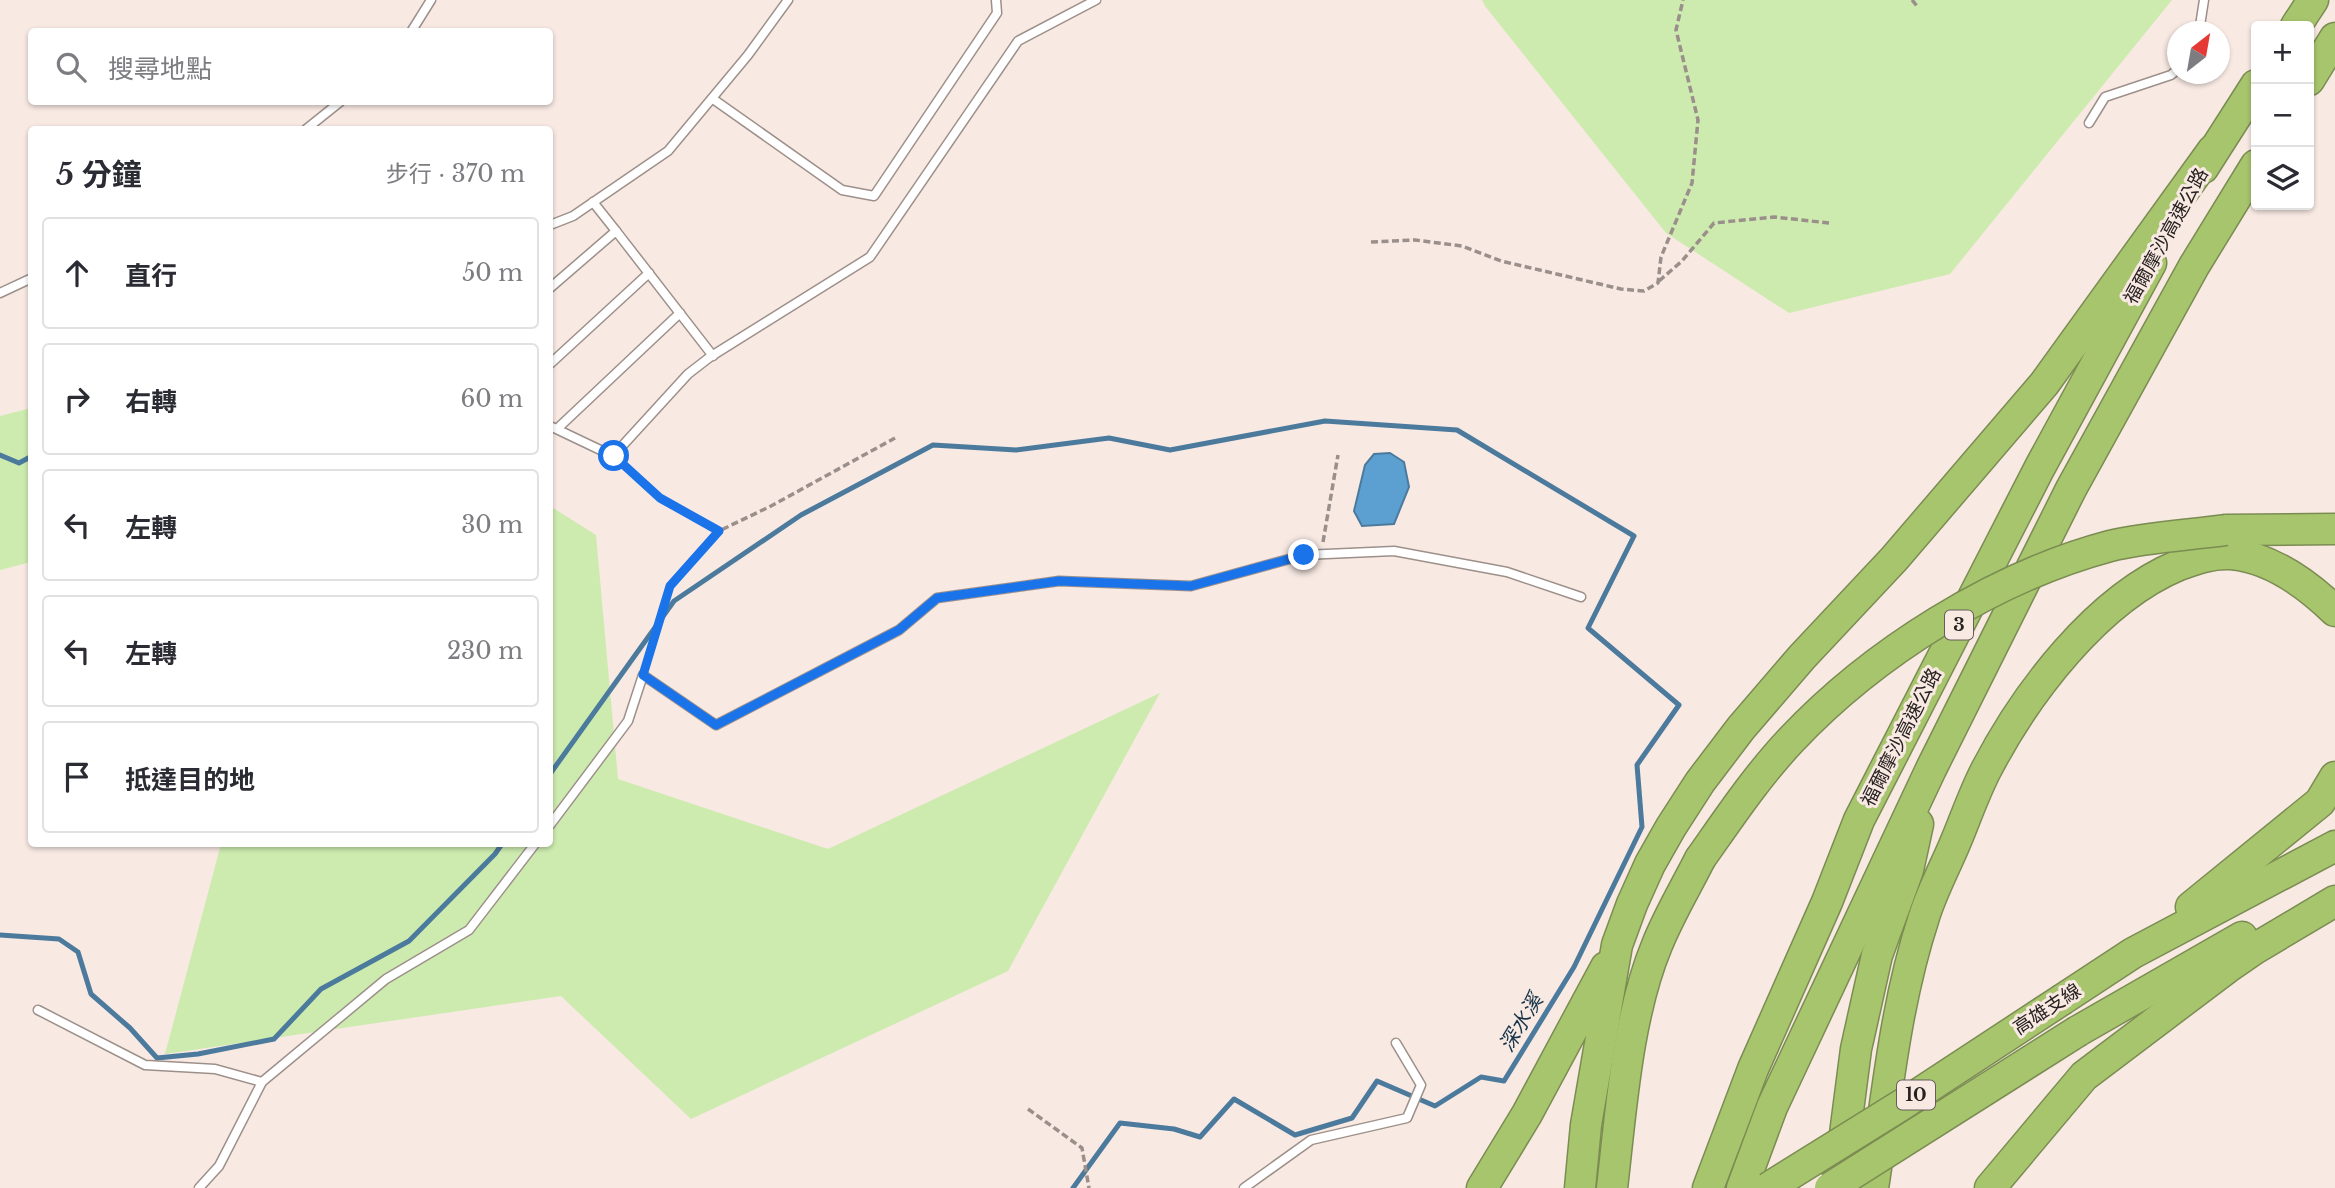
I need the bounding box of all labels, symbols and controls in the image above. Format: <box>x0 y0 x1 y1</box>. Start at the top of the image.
north arrow <box>2167 21 2230 84</box>
map controls <box>2251 21 2314 210</box>
button: + <box>2251 21 2314 84</box>
search box <box>28 28 553 105</box>
icon: search <box>52 48 90 86</box>
text: 搜尋地點 <box>108 53 212 85</box>
button: − <box>2251 84 2314 147</box>
button: layers <box>2251 147 2314 210</box>
text: 5 分鐘 <box>56 156 142 193</box>
text: 步行 · 370 m <box>386 160 525 188</box>
street label: 福爾摩沙高速公路 <box>2119 164 2213 308</box>
icon: ahead <box>58 254 96 292</box>
text: 50 m <box>462 259 523 287</box>
text: 直行 <box>125 260 177 292</box>
icon: right <box>58 380 96 418</box>
text: 60 m <box>461 385 523 413</box>
text: 右轉 <box>125 386 177 418</box>
route start <box>598 440 629 471</box>
icon: left <box>58 506 96 544</box>
text: 30 m <box>461 511 523 539</box>
text: 左轉 <box>125 512 177 544</box>
route end <box>1288 539 1319 570</box>
road number: 3 <box>1945 610 1973 640</box>
icon: left <box>58 632 96 670</box>
text: 230 m <box>447 637 523 665</box>
text: 左轉 <box>125 638 177 670</box>
street label: 福爾摩沙高速公路 <box>1856 664 1946 810</box>
icon: arrive <box>58 758 96 796</box>
text: 抵達目的地 <box>125 764 255 796</box>
street label: 高雄支線 <box>2009 979 2085 1039</box>
water label: 深水溪 <box>1494 987 1550 1057</box>
road number: 10 <box>1897 1080 1935 1110</box>

